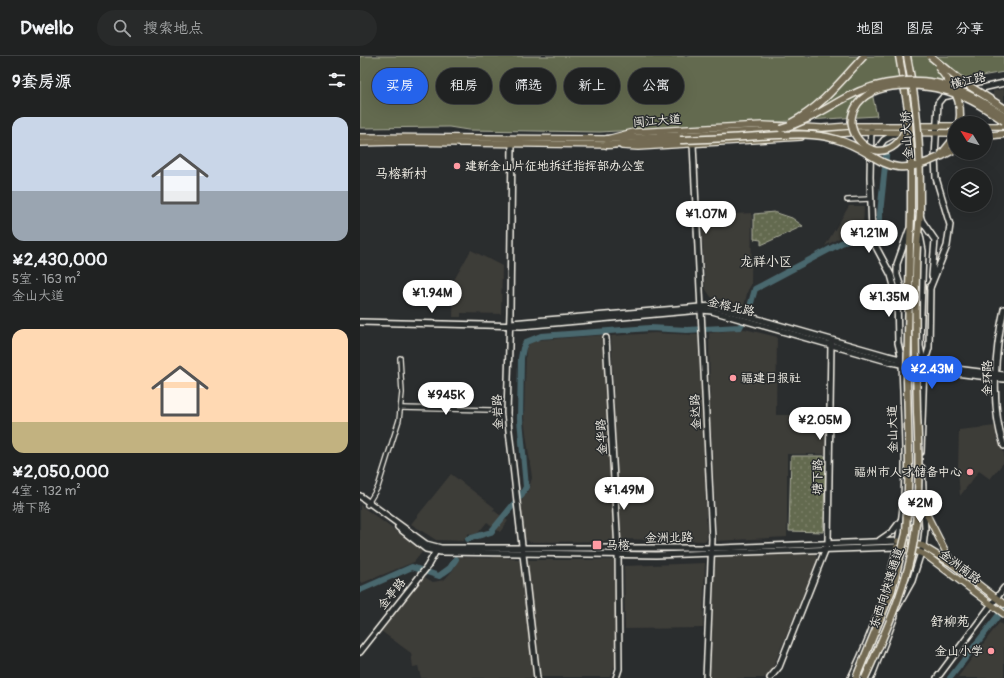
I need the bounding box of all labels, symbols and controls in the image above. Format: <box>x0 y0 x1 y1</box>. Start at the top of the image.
search box <box>97 10 377 46</box>
text: Dwello <box>20 16 73 40</box>
icon: search <box>111 17 133 39</box>
text: 搜索地点 <box>143 19 203 38</box>
text: 地图 <box>856 20 884 37</box>
text: 图层 <box>906 20 934 37</box>
text: 分享 <box>956 20 984 37</box>
chip: 买房 <box>372 68 428 104</box>
chip: 租房 <box>436 68 492 104</box>
chip: 筛选 <box>500 68 556 104</box>
chip: 新上 <box>564 68 620 104</box>
chip: 公寓 <box>628 68 684 104</box>
icon: filters <box>326 69 348 91</box>
street label: 横江路 <box>949 70 987 92</box>
text: 9套房源 <box>12 71 72 92</box>
street label: 金山大桥 <box>898 110 916 159</box>
street label: 闽江大道 <box>633 112 681 130</box>
north arrow <box>948 116 992 160</box>
map controls <box>948 116 992 212</box>
icon: home <box>144 143 216 215</box>
place label: 建新金山片征地拆迁指挥部办公室 <box>465 159 645 174</box>
marker: 建新金山片征地拆迁指挥部办公室 <box>452 161 462 171</box>
district label: 马榕新村 <box>375 166 427 182</box>
button: layers <box>948 168 992 212</box>
pin: ¥1.07M <box>673 201 739 235</box>
text: ¥1.07M <box>685 206 727 222</box>
pin: ¥1.21M <box>836 220 902 254</box>
text: ¥1.21M <box>850 225 888 241</box>
text: ¥2,430,000 <box>12 249 108 270</box>
district label: 龙祥小区 <box>740 254 792 270</box>
text: 5室 · 163 m² <box>12 271 81 287</box>
pin: ¥1.94M <box>399 280 465 314</box>
pin: ¥1.35M <box>856 284 922 318</box>
text: ¥1.94M <box>412 285 452 301</box>
text: 金山大道 <box>12 288 64 304</box>
text: ¥1.35M <box>869 289 909 305</box>
street label: 金榕北路 <box>706 294 756 320</box>
icon: home <box>144 355 216 427</box>
pin: ¥2.43M <box>899 356 965 390</box>
street label: 金环路 <box>980 360 995 396</box>
text: ¥2.43M <box>910 361 954 377</box>
place label: 福建日报社 <box>741 371 801 386</box>
marker: 福建日报社 <box>728 373 738 383</box>
pin: ¥945K <box>418 382 474 416</box>
text: ¥945K <box>427 387 465 403</box>
street label: 金岩路 <box>490 394 506 430</box>
street label: 金达路 <box>688 394 704 430</box>
street label: 金山大道 <box>885 405 901 453</box>
pin: ¥2.05M <box>787 407 853 441</box>
text: ¥2.05M <box>798 412 842 428</box>
street label: 金华路 <box>594 419 610 455</box>
street label: 塘下路 <box>810 459 826 495</box>
text: ¥2,050,000 <box>12 461 109 482</box>
place label: 福州市人才储备中心 <box>854 465 962 480</box>
marker: 福州市人才储备中心 <box>965 467 975 477</box>
pin: ¥1.49M <box>591 477 657 511</box>
text: ¥1.49M <box>604 482 644 498</box>
text: 4室 · 132 m² <box>12 483 81 499</box>
pin: ¥2M <box>901 490 939 524</box>
text: ¥2M <box>907 495 933 511</box>
text: 塘下路 <box>12 500 51 516</box>
street label: 金洲北路 <box>645 530 693 546</box>
place label: 马榕 <box>606 538 630 553</box>
marker: 马榕 <box>591 539 603 551</box>
street label: 东西向快速通道 <box>867 546 907 630</box>
street label: 金洲南路 <box>936 547 984 587</box>
street label: 金亭路 <box>375 575 409 613</box>
district label: 舒柳苑 <box>930 614 970 630</box>
place label: 金山小学 <box>935 644 983 659</box>
marker: 金山小学 <box>986 646 996 656</box>

